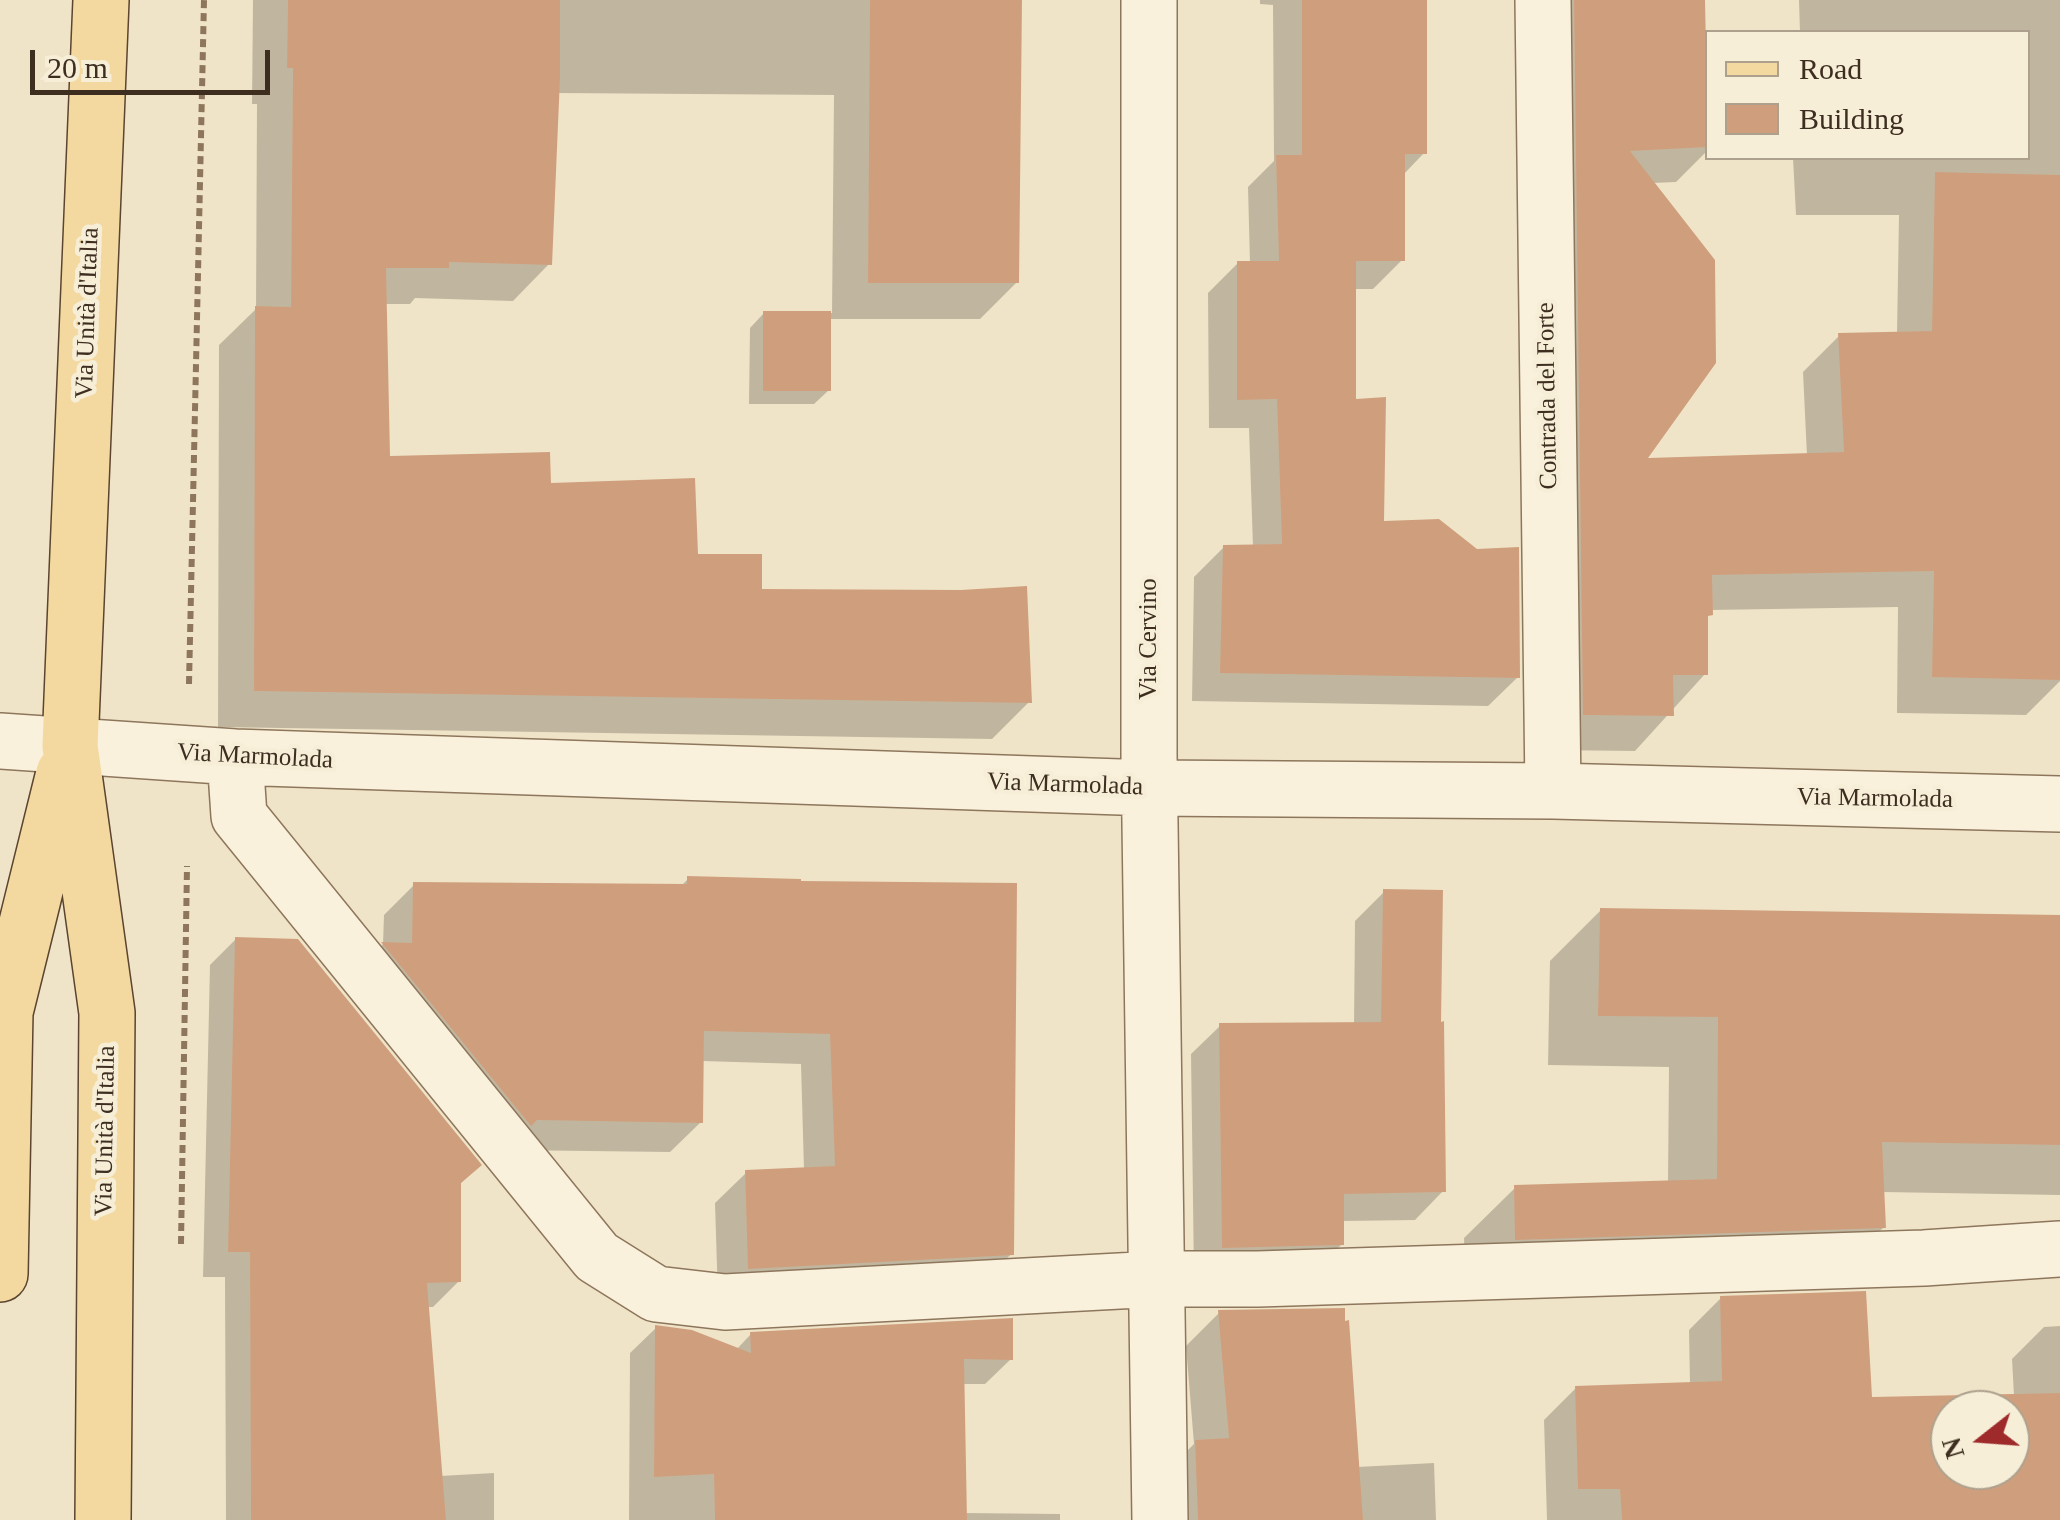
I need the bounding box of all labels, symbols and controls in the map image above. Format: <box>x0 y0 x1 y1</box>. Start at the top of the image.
scale bar <box>35 30 275 92</box>
legend <box>1705 30 2030 160</box>
text: 20 m <box>47 51 108 84</box>
text: Road <box>1799 52 1862 85</box>
text: Building <box>1799 102 1904 135</box>
street label: Via Unità d'Italia <box>70 227 106 399</box>
street label: Contrada del Forte <box>1531 302 1565 490</box>
street label: Via Cervino <box>1134 578 1164 700</box>
street label: Via Marmolada <box>176 738 334 776</box>
street label: Via Marmolada <box>986 767 1144 803</box>
street label: Via Marmolada <box>1797 783 1953 815</box>
street label: Via Unità d'Italia <box>90 1045 122 1217</box>
north arrow <box>1930 1390 2030 1490</box>
text: N <box>1935 1434 1971 1463</box>

